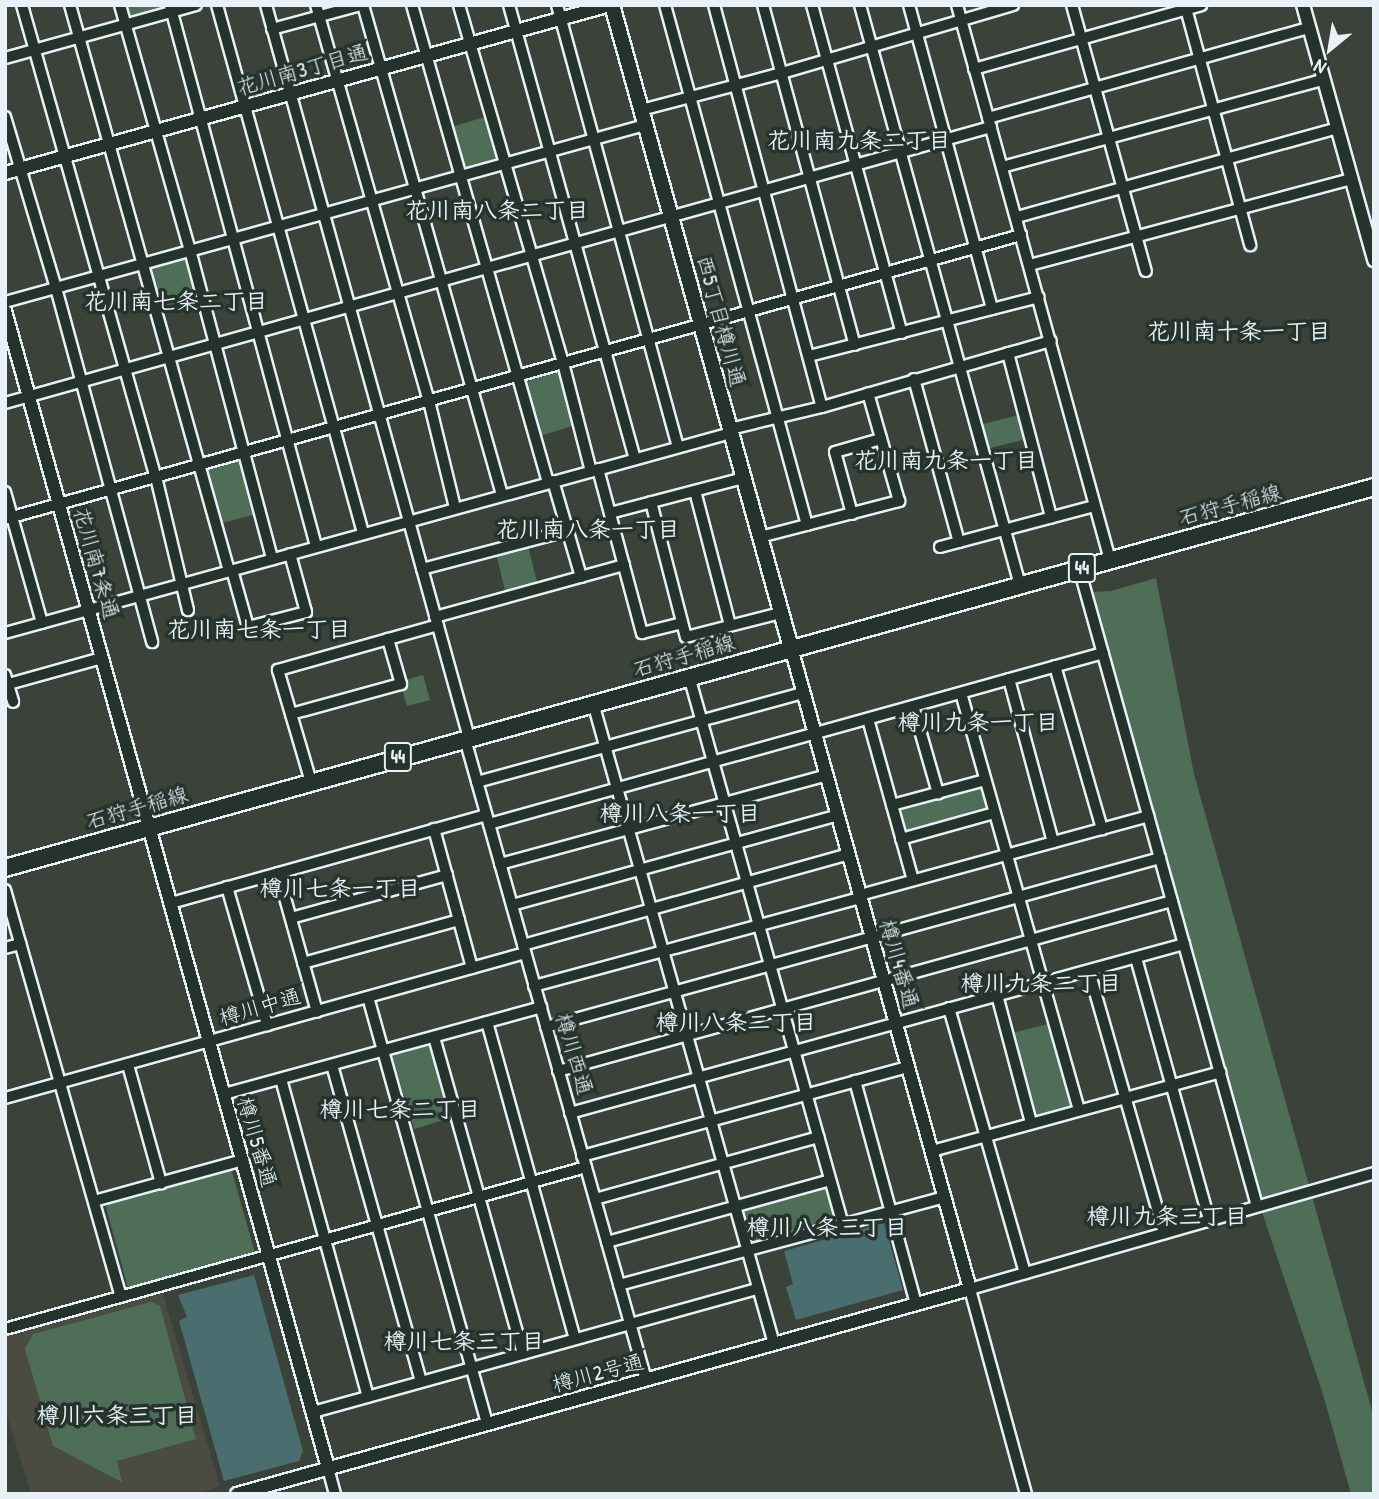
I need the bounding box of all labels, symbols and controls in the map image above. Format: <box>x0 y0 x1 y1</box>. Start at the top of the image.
north arrow <box>1295 14 1365 84</box>
street label: 花川南3丁目通 <box>233 39 371 101</box>
text: N <box>1309 53 1330 81</box>
district label: 花川南九条二丁目 <box>767 126 951 154</box>
district label: 花川南八条二丁目 <box>405 196 589 224</box>
street label: 西5丁目樽川通 <box>691 253 751 389</box>
district label: 花川南七条二丁目 <box>84 287 268 315</box>
district label: 花川南十条一丁目 <box>1147 317 1331 345</box>
district label: 花川南九条一丁目 <box>854 446 1038 474</box>
street label: 石狩手稲線 <box>1176 479 1284 531</box>
street label: 花川南7条通 <box>68 504 124 622</box>
district label: 花川南八条一丁目 <box>496 515 680 543</box>
road number: 44 <box>1066 552 1098 583</box>
district label: 花川南七条一丁目 <box>167 615 351 643</box>
street label: 石狩手稲線 <box>630 629 738 683</box>
district label: 樽川九条一丁目 <box>898 708 1058 736</box>
road number: 44 <box>382 742 414 772</box>
street label: 石狩手稲線 <box>83 781 191 835</box>
district label: 樽川八条一丁目 <box>600 799 760 827</box>
district label: 樽川七条一丁目 <box>260 874 420 902</box>
street label: 樽川4番通 <box>874 916 924 1012</box>
district label: 樽川九条二丁目 <box>961 969 1121 997</box>
street label: 樽川中通 <box>216 983 304 1031</box>
district label: 樽川八条二丁目 <box>656 1008 816 1036</box>
street label: 樽川西通 <box>550 1010 598 1098</box>
street label: 樽川5番通 <box>232 1094 282 1190</box>
district label: 樽川七条二丁目 <box>320 1095 480 1123</box>
district label: 樽川九条三丁目 <box>1087 1202 1247 1230</box>
district label: 樽川八条三丁目 <box>747 1213 907 1241</box>
district label: 樽川七条三丁目 <box>384 1327 544 1355</box>
street label: 樽川2号通 <box>549 1349 647 1397</box>
district label: 樽川六条三丁目 <box>37 1401 197 1429</box>

